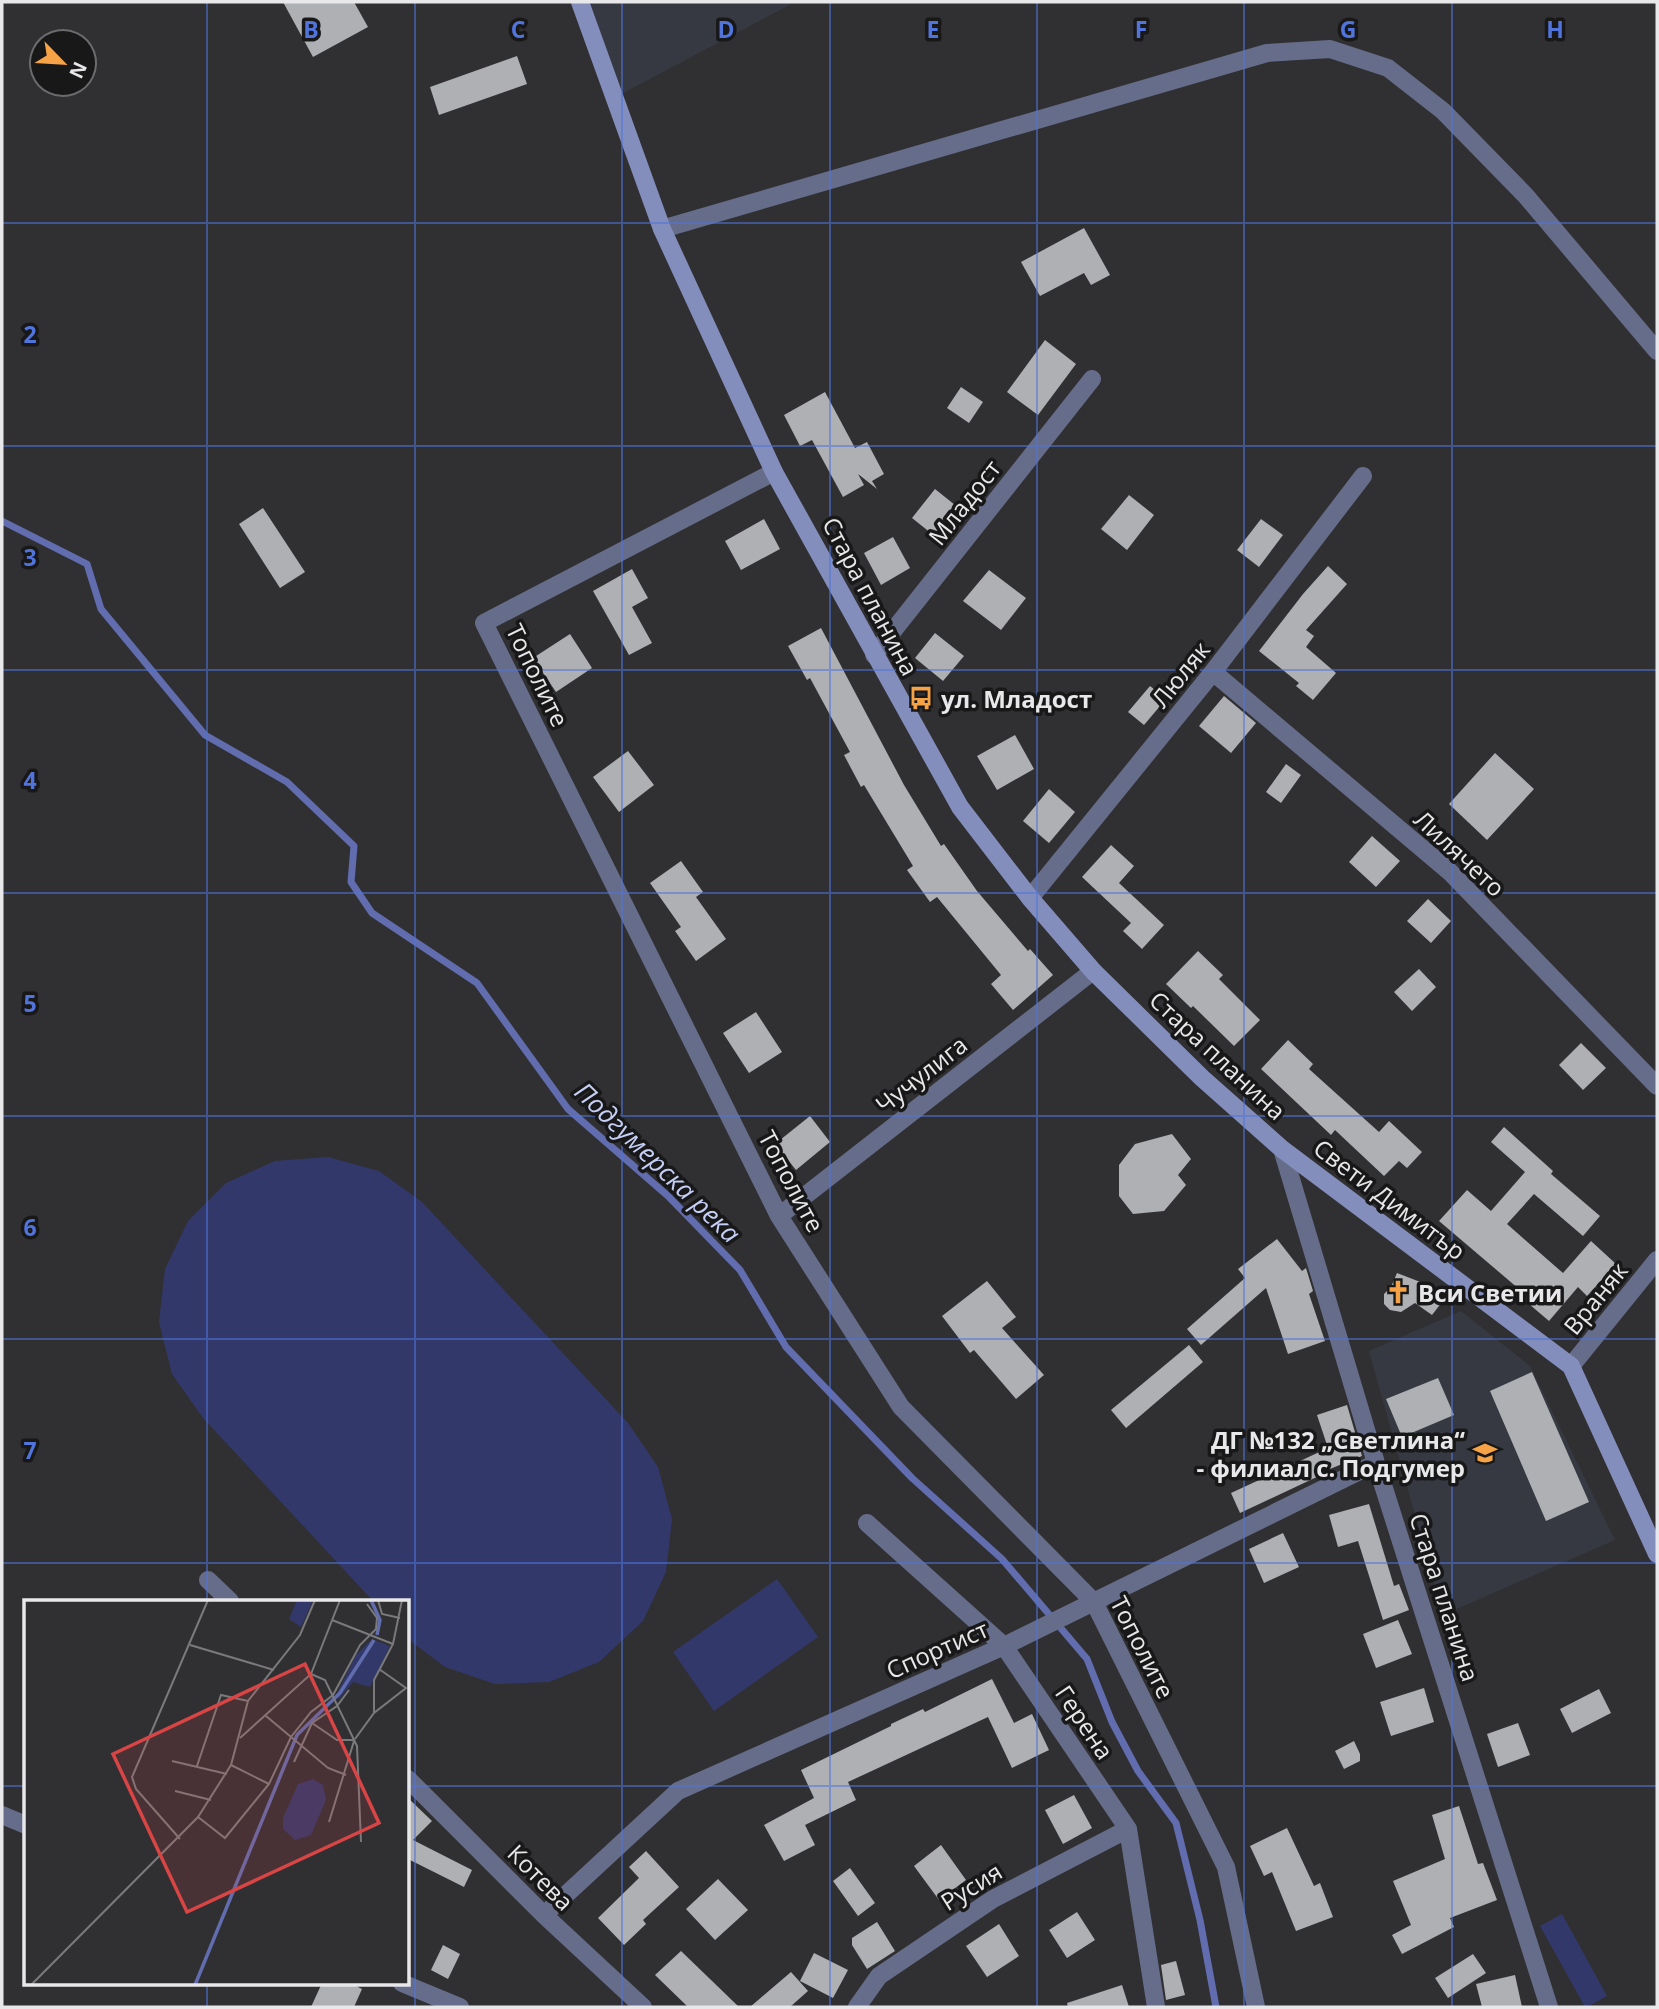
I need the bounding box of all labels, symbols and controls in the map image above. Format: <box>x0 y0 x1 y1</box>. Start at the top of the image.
text: B <box>303 13 319 45</box>
text: C <box>511 13 525 45</box>
text: D <box>717 13 735 45</box>
text: E <box>927 13 939 45</box>
text: F <box>1135 13 1147 45</box>
text: G <box>1340 13 1356 45</box>
text: H <box>1546 13 1564 45</box>
north arrow <box>28 28 98 98</box>
text: N <box>63 58 93 83</box>
text: 2 <box>23 318 37 350</box>
street label: Младост <box>920 453 1008 551</box>
street label: Стара планина <box>815 511 927 681</box>
text: 3 <box>23 541 37 573</box>
street label: Тополите <box>499 618 577 732</box>
street label: Люляк <box>1143 634 1217 714</box>
place label: ул. Младост <box>941 682 1092 715</box>
bus stop icon: ул. Младост <box>907 684 935 712</box>
text: 4 <box>23 764 37 796</box>
street label: Лилячето <box>1407 802 1513 904</box>
street label: Стара планина <box>1143 983 1293 1127</box>
text: 5 <box>23 987 37 1019</box>
street label: Чучулига <box>868 1028 974 1120</box>
water label: Подгумерска река <box>567 1074 749 1251</box>
street label: Тополите <box>751 1124 833 1238</box>
street label: Свети Димитър <box>1307 1131 1473 1267</box>
text: 6 <box>23 1211 37 1243</box>
street label: Враняк <box>1556 1254 1635 1341</box>
place label: Вси Светии <box>1418 1276 1562 1309</box>
church icon: Вси Светии <box>1384 1278 1412 1306</box>
place label: ДГ №132 „Светлина“ - филиал с. Подгумер <box>1196 1423 1465 1484</box>
text: 7 <box>23 1434 37 1466</box>
school or university icon: ДГ №132 „Светлина“ - филиал с. Подгумер <box>1471 1439 1499 1467</box>
street label: Стара планина <box>1402 1509 1488 1685</box>
street label: Тополите <box>1103 1590 1183 1704</box>
inset map <box>24 1600 410 1984</box>
street label: Спортист <box>881 1612 993 1686</box>
street label: Герена <box>1048 1679 1122 1765</box>
street label: Котева <box>501 1837 581 1917</box>
street label: Русия <box>934 1854 1008 1918</box>

